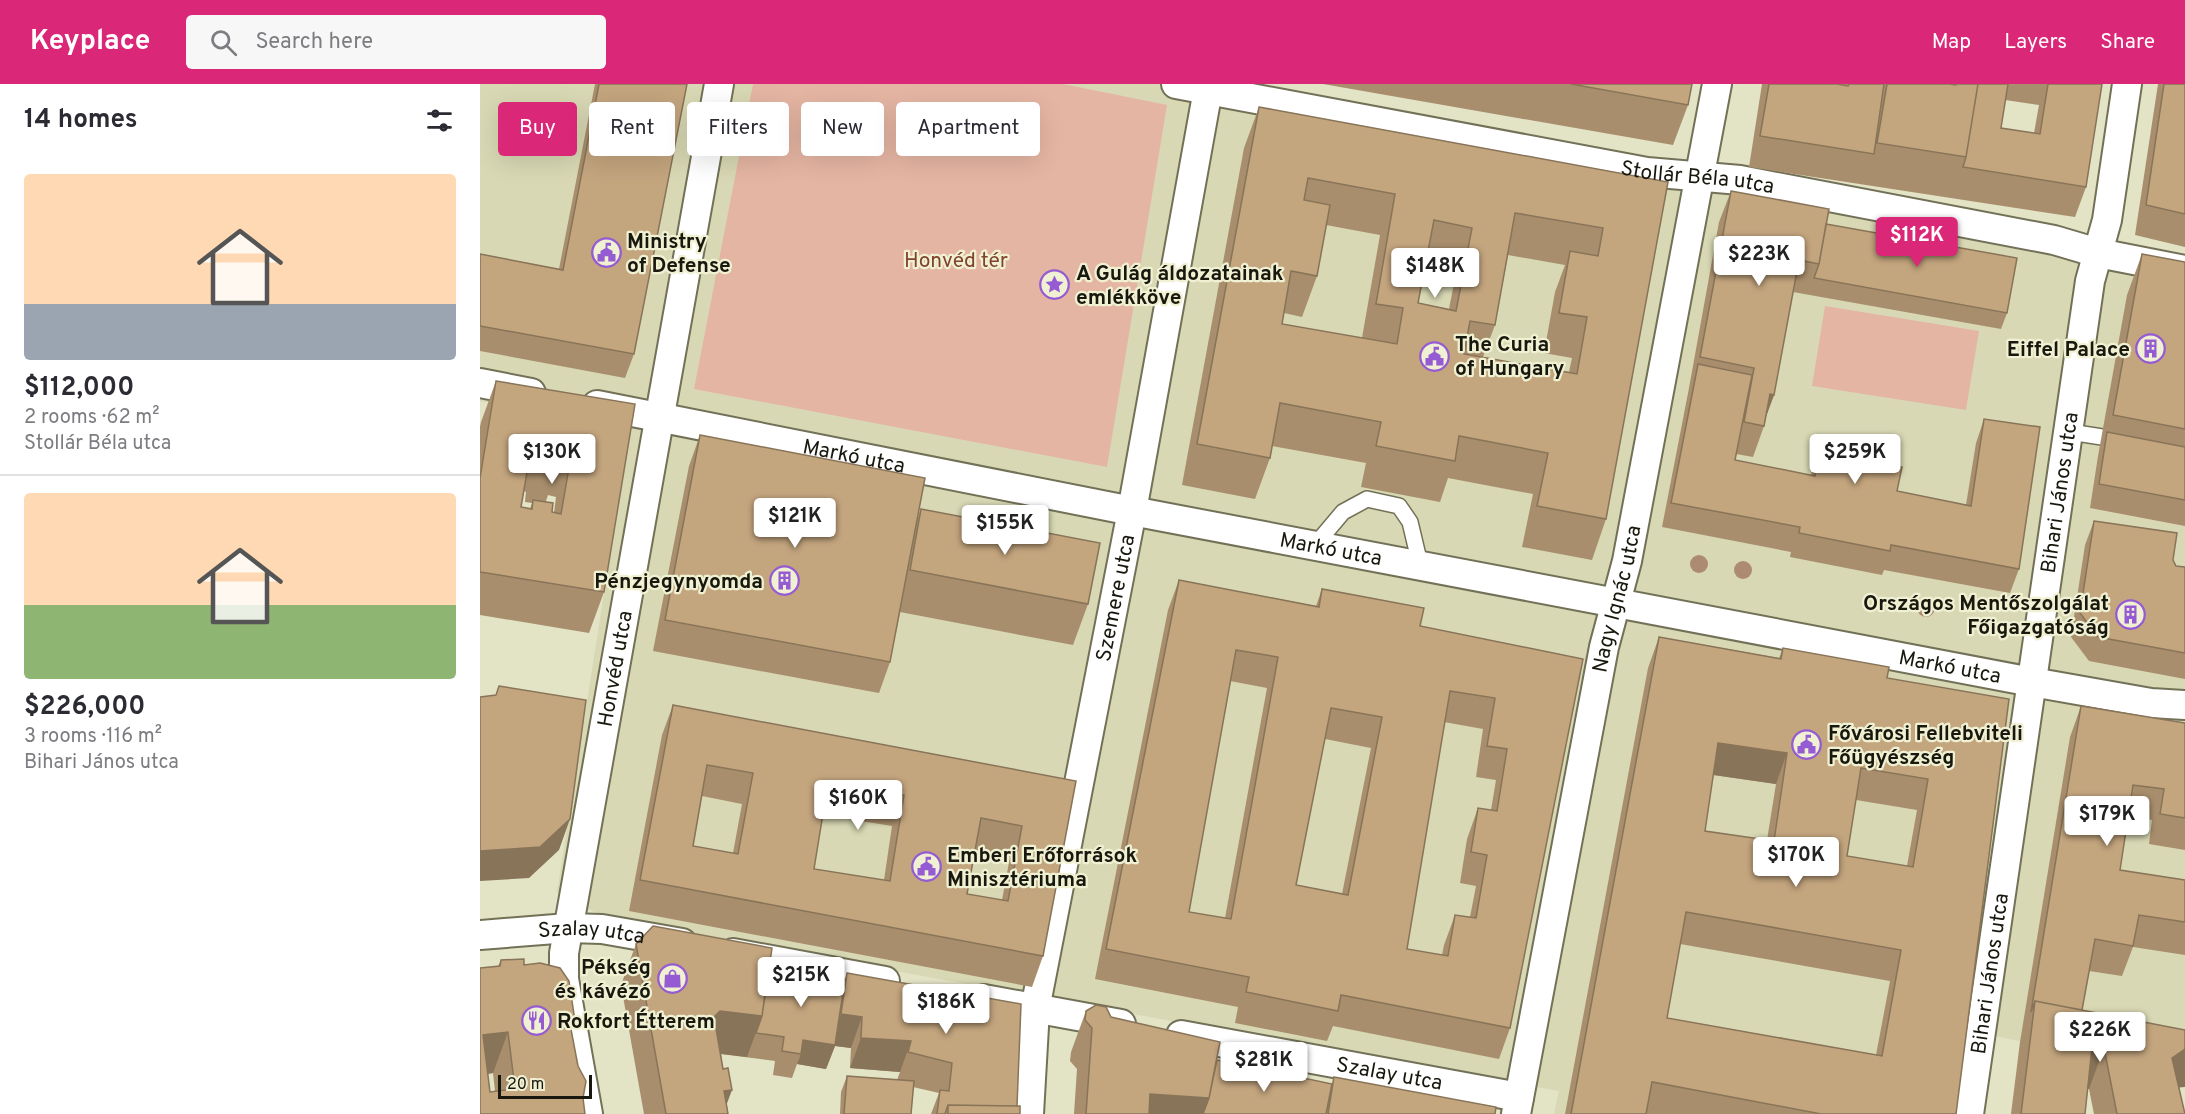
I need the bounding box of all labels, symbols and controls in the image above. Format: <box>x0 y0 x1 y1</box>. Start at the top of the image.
search box <box>186 15 606 69</box>
text: Keyplace <box>30 24 150 60</box>
icon: search <box>207 26 240 59</box>
text: Search here <box>255 29 373 56</box>
text: Map <box>1932 29 1971 56</box>
text: Layers <box>2004 29 2067 56</box>
text: Share <box>2100 29 2155 56</box>
chip: Buy <box>498 102 577 156</box>
chip: Rent <box>589 102 675 156</box>
chip: Filters <box>687 102 789 156</box>
chip: New <box>801 102 884 156</box>
chip: Apartment <box>896 102 1040 156</box>
text: 14 homes <box>24 104 138 137</box>
icon: filters <box>423 104 456 137</box>
street label: Stollár Béla utca <box>1618 155 1776 201</box>
icon: home <box>186 213 294 321</box>
pin: $112K <box>1875 217 1959 268</box>
text: $112K <box>1890 223 1944 249</box>
place label: Ministry of Defense <box>627 229 731 280</box>
pin: $223K <box>1717 236 1801 287</box>
public building icon: Ministry of Defense <box>590 237 622 269</box>
text: $223K <box>1728 242 1790 268</box>
park label: Honvéd tér <box>904 248 1008 275</box>
pin: $148K <box>1393 248 1477 299</box>
text: $148K <box>1405 254 1465 280</box>
place label: A Gulág áldozatainak emlékköve <box>1076 261 1284 312</box>
place icon: A Gulág áldozatainak emlékköve <box>1039 269 1071 301</box>
place label: The Curia of Hungary <box>1455 332 1565 383</box>
building icon: Eiffel Palace <box>2135 333 2167 365</box>
place label: Eiffel Palace <box>2007 337 2130 364</box>
public building icon: The Curia of Hungary <box>1418 340 1450 372</box>
text: $112,000 <box>24 372 134 405</box>
text: 2 rooms · 62 m² <box>24 405 160 431</box>
street label: Bihari János utca <box>2036 410 2086 575</box>
text: Stollár Béla utca <box>24 431 171 457</box>
pin: $130K <box>510 434 594 485</box>
street label: Markó utca <box>800 434 907 481</box>
pin: $259K <box>1813 434 1897 485</box>
text: $130K <box>522 440 582 466</box>
text: $259K <box>1824 440 1886 466</box>
pin: $121K <box>753 498 837 549</box>
text: $121K <box>768 504 822 530</box>
pin: $155K <box>963 505 1047 556</box>
text: $155K <box>976 511 1034 537</box>
street label: Nagy Ignác utca <box>1587 523 1648 675</box>
street label: Markó utca <box>1277 527 1384 573</box>
icon: home <box>186 532 294 640</box>
street label: Szemere utca <box>1091 532 1142 664</box>
building icon: Pénzjegynyomda <box>768 565 800 597</box>
place label: Pénzjegynyomda <box>594 569 763 596</box>
place label: Országos Mentőszolgálat Főigazgatóság <box>1863 591 2109 642</box>
building icon: Országos Mentőszolgálat Főigazgatóság <box>2114 599 2146 631</box>
street label: Honvéd utca <box>593 609 640 729</box>
street label: Markó utca <box>1896 645 2003 691</box>
text: $226,000 <box>24 691 145 724</box>
place label: Fővárosi Fellebviteli Főügyészség <box>1828 721 2023 772</box>
text: 3 rooms · 116 m² <box>24 724 162 750</box>
public building icon: Fővárosi Fellebviteli Főügyészség <box>1791 729 1823 761</box>
text: Bihari János utca <box>24 750 179 776</box>
pin: $160K <box>816 780 900 831</box>
text: $160K <box>828 786 888 812</box>
pin: $179K <box>2065 796 2149 847</box>
text: $179K <box>2078 802 2136 828</box>
pin: $170K <box>1754 837 1838 888</box>
place label: Emberi Erőforrások Minisztériuma <box>947 843 1137 894</box>
text: $170K <box>1767 843 1825 869</box>
public building icon: Emberi Erőforrások Minisztériuma <box>910 851 942 883</box>
street label: Bihari János utca <box>1966 891 2016 1056</box>
street label: Szalay utca <box>537 916 647 951</box>
place label: Pékség és kávézó <box>554 955 651 1006</box>
pin: $215K <box>759 957 843 1008</box>
shop icon: Pékség és kávézó <box>656 963 688 995</box>
text: $215K <box>772 963 830 989</box>
pin: $186K <box>904 984 988 1035</box>
text: $186K <box>916 990 976 1016</box>
restaurant icon: Rokfort Étterem <box>520 1005 552 1037</box>
place label: Rokfort Étterem <box>557 1008 715 1036</box>
pin: $226K <box>2058 1012 2142 1063</box>
text: $226K <box>2069 1018 2131 1044</box>
pin: $281K <box>1222 1042 1306 1093</box>
text: $281K <box>1235 1048 1293 1074</box>
street label: Szalay utca <box>1334 1052 1445 1098</box>
scale bar <box>498 1072 592 1100</box>
text: 20 m <box>507 1075 544 1095</box>

